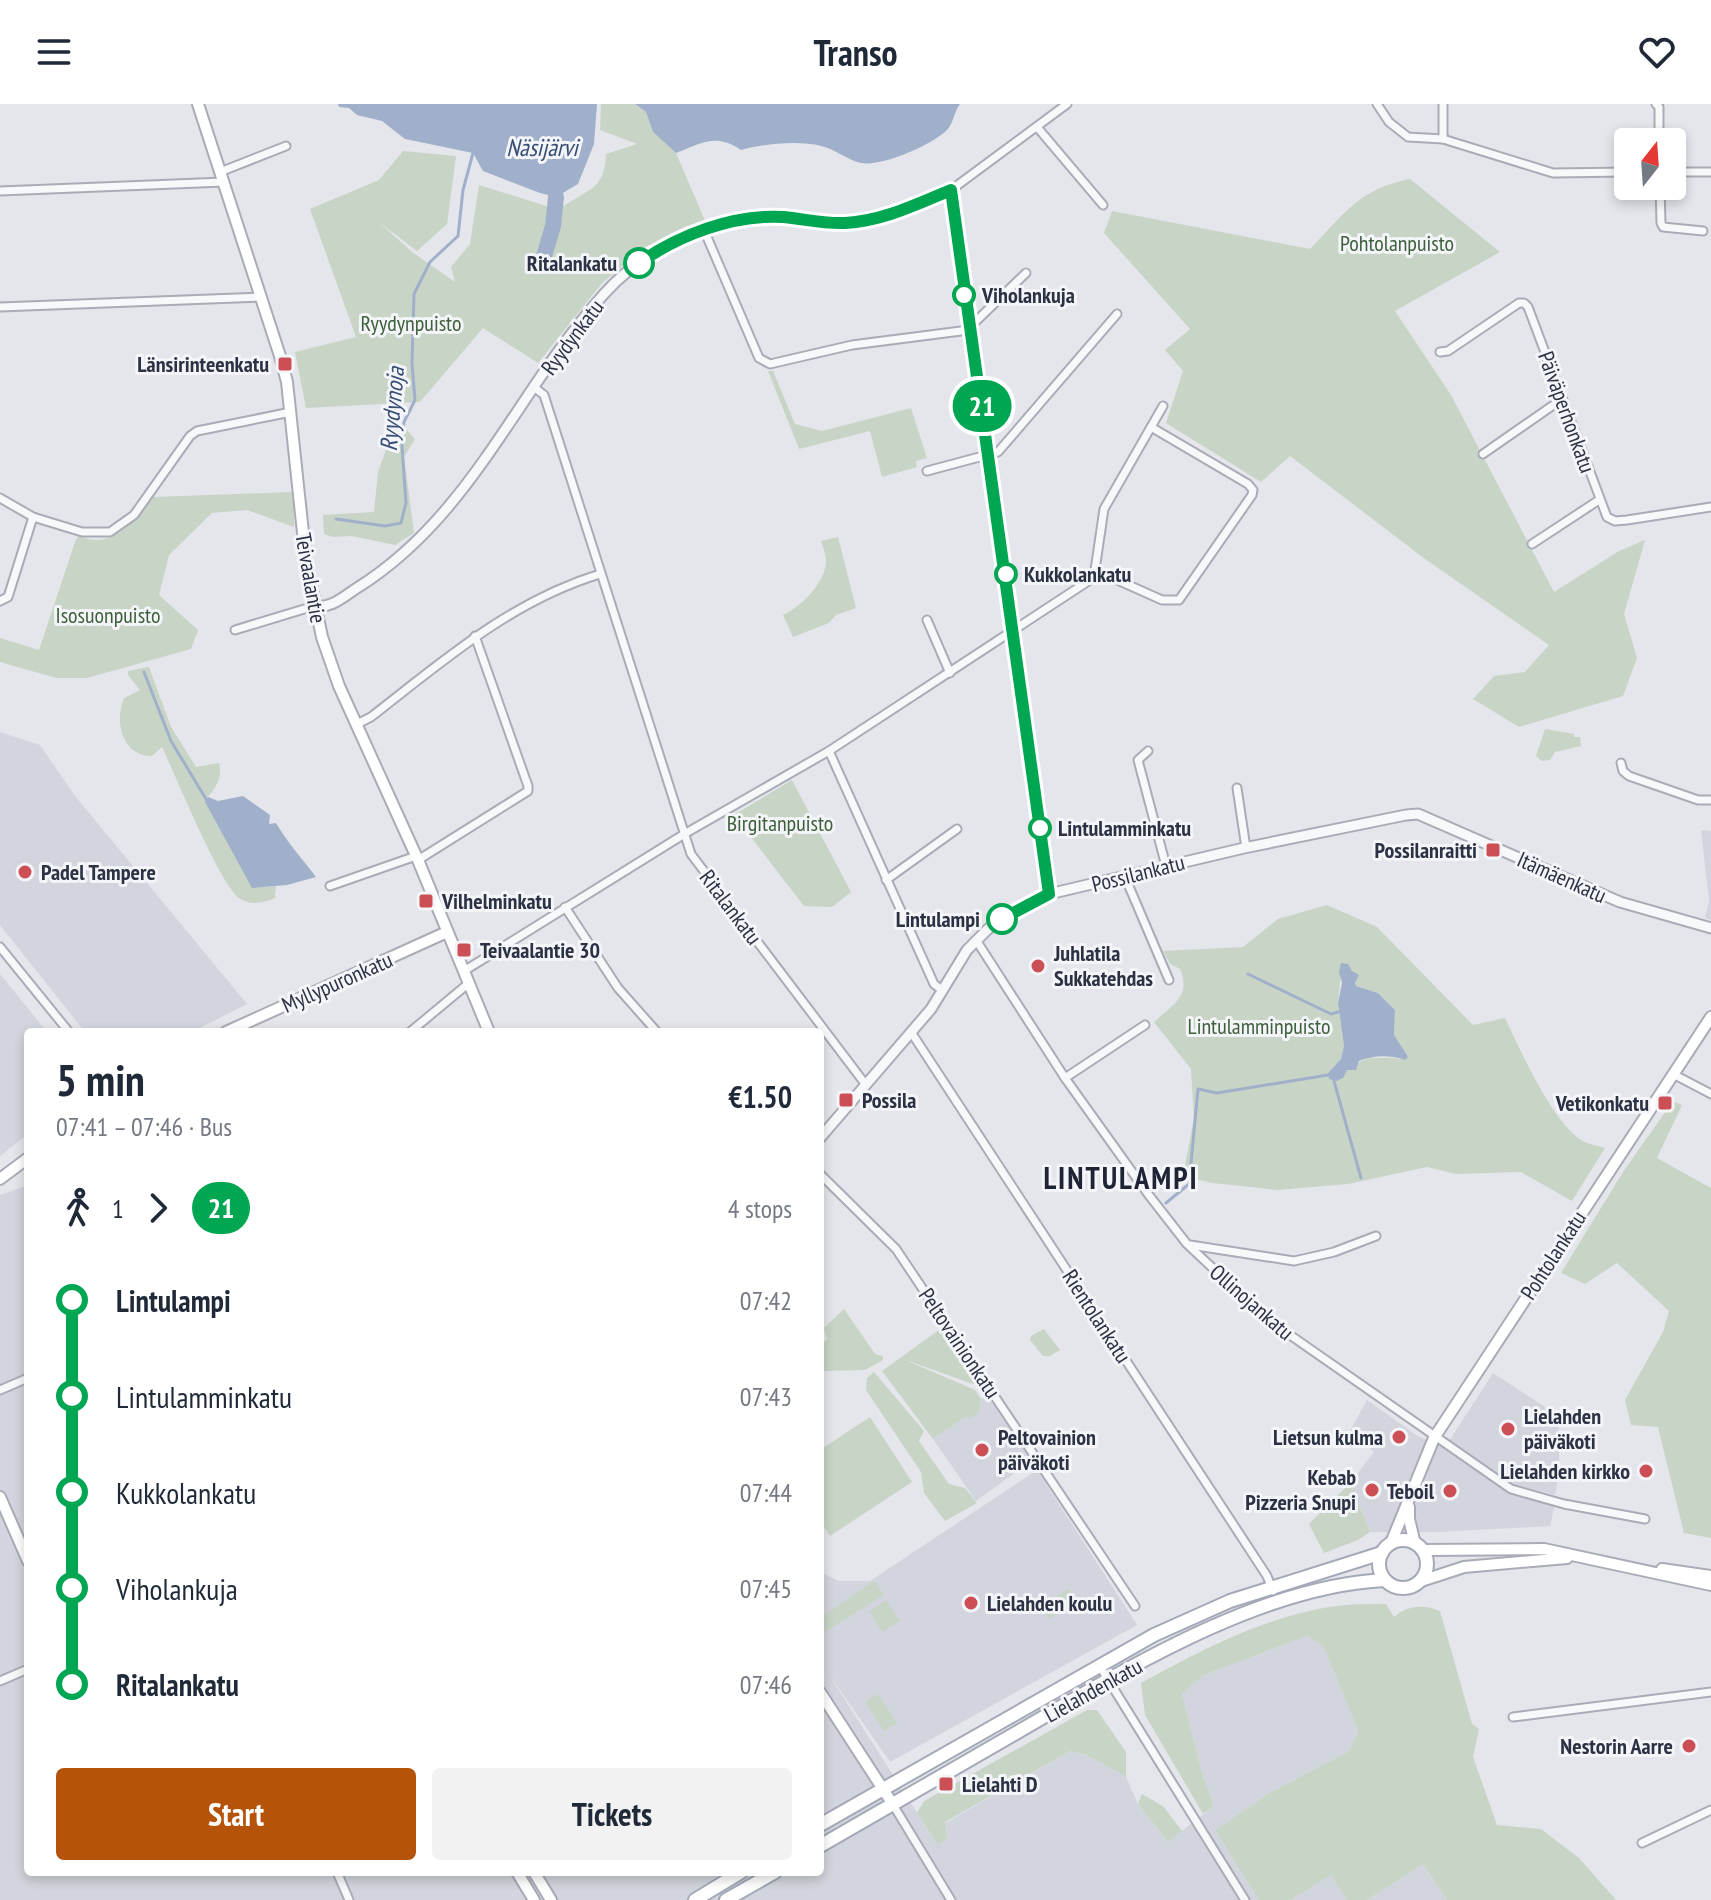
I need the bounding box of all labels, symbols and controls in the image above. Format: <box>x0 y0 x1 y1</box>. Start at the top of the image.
text: Transo <box>813 29 898 76</box>
icon: menu <box>32 30 76 74</box>
icon: heart <box>1635 30 1679 74</box>
north arrow <box>1614 128 1686 200</box>
map controls <box>1614 128 1686 200</box>
water label: Näsijärvi <box>506 132 581 163</box>
park label: Pohtolanpuisto <box>1340 229 1454 257</box>
marker: Ritalankatu <box>624 248 654 278</box>
place label: Ritalankatu <box>527 249 617 277</box>
place label: Viholankuja <box>981 281 1075 309</box>
marker: Viholankuja <box>953 284 975 306</box>
street label: Ryydynkatu <box>535 294 609 380</box>
park label: Ryydynpuisto <box>361 309 461 337</box>
street label: Päiväperhonkatu <box>1532 347 1602 477</box>
place label: Länsirinteenkatu <box>137 350 269 378</box>
marker: Länsirinteenkatu <box>276 355 294 373</box>
water label: Ryydynoja <box>373 364 411 452</box>
line badge: 21 <box>946 380 1018 432</box>
text: 21 <box>969 387 995 424</box>
street label: Teivaalantie <box>289 531 333 625</box>
place label: Kukkolankatu <box>1024 560 1131 588</box>
marker: Kukkolankatu <box>995 563 1017 585</box>
park label: Isosuonpuisto <box>56 601 160 629</box>
park label: Birgitanpuisto <box>727 809 833 837</box>
place label: Lintulamminkatu <box>1058 814 1191 842</box>
marker: Lintulamminkatu <box>1029 817 1051 839</box>
place label: Possilanraitti <box>1375 836 1477 864</box>
marker: Possilanraitti <box>1484 841 1502 859</box>
street label: Itämäenkatu <box>1513 845 1611 909</box>
street label: Possilankatu <box>1089 848 1187 898</box>
place label: Padel Tampere <box>41 858 156 886</box>
marker: Padel Tampere <box>16 863 34 881</box>
street label: Ritalankatu <box>694 864 768 950</box>
place label: Vilhelminkatu <box>441 887 552 915</box>
marker: Vilhelminkatu <box>417 892 435 910</box>
marker: Lintulampi <box>987 904 1017 934</box>
place label: Lintulampi <box>896 905 980 933</box>
place label: Teivaalantie 30 <box>480 936 600 964</box>
place label: Juhlatila Sukkatehdas <box>1053 939 1153 992</box>
marker: Teivaalantie 30 <box>455 941 473 959</box>
street label: Myllypuronkatu <box>277 945 397 1019</box>
marker: Juhlatila Sukkatehdas <box>1029 957 1047 975</box>
park label: Lintulamminpuisto <box>1188 1012 1330 1040</box>
text: 5 min <box>56 1051 145 1108</box>
text: €1.50 <box>728 1077 792 1116</box>
place label: Possila <box>862 1086 916 1114</box>
place label: Vetikonkatu <box>1555 1089 1649 1117</box>
marker: Possila <box>837 1091 855 1109</box>
marker: Vetikonkatu <box>1656 1094 1674 1112</box>
text: 07:41 – 07:46 · Bus <box>56 1110 232 1143</box>
district label: LINTULAMPI <box>1043 1158 1199 1197</box>
icon: walk <box>56 1186 100 1230</box>
icon: forward <box>136 1186 180 1230</box>
text: 21 <box>208 1189 234 1226</box>
text: 1 <box>112 1192 124 1225</box>
text: 4 stops <box>728 1192 792 1225</box>
street label: Pohtolankatu <box>1514 1205 1592 1305</box>
street label: Ollinojankatu <box>1204 1258 1300 1346</box>
street label: Rientolankatu <box>1056 1264 1138 1368</box>
text: Lintulampi <box>116 1281 231 1320</box>
street label: Peltovainionkatu <box>913 1282 1007 1404</box>
text: 07:42 <box>740 1284 792 1317</box>
text: Lintulamminkatu <box>116 1377 292 1416</box>
text: 07:43 <box>740 1380 792 1413</box>
place label: Lielahden päiväkoti <box>1524 1402 1601 1455</box>
marker: Lielahden päiväkoti <box>1499 1420 1517 1438</box>
place label: Peltovainion päiväkoti <box>998 1423 1096 1476</box>
place label: Lietsun kulma <box>1273 1423 1383 1451</box>
marker: Lietsun kulma <box>1390 1428 1408 1446</box>
marker: Peltovainion päiväkoti <box>973 1441 991 1459</box>
place label: Lielahden kirkko <box>1500 1457 1630 1485</box>
marker: Lielahden kirkko <box>1637 1462 1655 1480</box>
place label: Kebab Pizzeria Snupi <box>1245 1463 1356 1516</box>
text: Kukkolankatu <box>116 1473 256 1512</box>
text: 07:44 <box>740 1476 792 1509</box>
place label: Teboil <box>1387 1477 1435 1505</box>
marker: Kebab Pizzeria Snupi <box>1363 1481 1381 1499</box>
marker: Teboil <box>1441 1482 1459 1500</box>
text: Viholankuja <box>116 1569 238 1608</box>
text: 07:45 <box>740 1572 792 1605</box>
place label: Lielahden koulu <box>987 1589 1112 1617</box>
marker: Lielahden koulu <box>962 1594 980 1612</box>
street label: Lielahdenkatu <box>1039 1652 1147 1728</box>
text: Ritalankatu <box>116 1665 239 1704</box>
text: 07:46 <box>740 1668 792 1701</box>
place label: Nestorin Aarre <box>1560 1732 1673 1760</box>
marker: Nestorin Aarre <box>1680 1737 1698 1755</box>
button: Start <box>56 1768 416 1860</box>
button: Tickets <box>432 1768 792 1860</box>
place label: Lielahti D <box>962 1770 1038 1798</box>
marker: Lielahti D <box>937 1775 955 1793</box>

